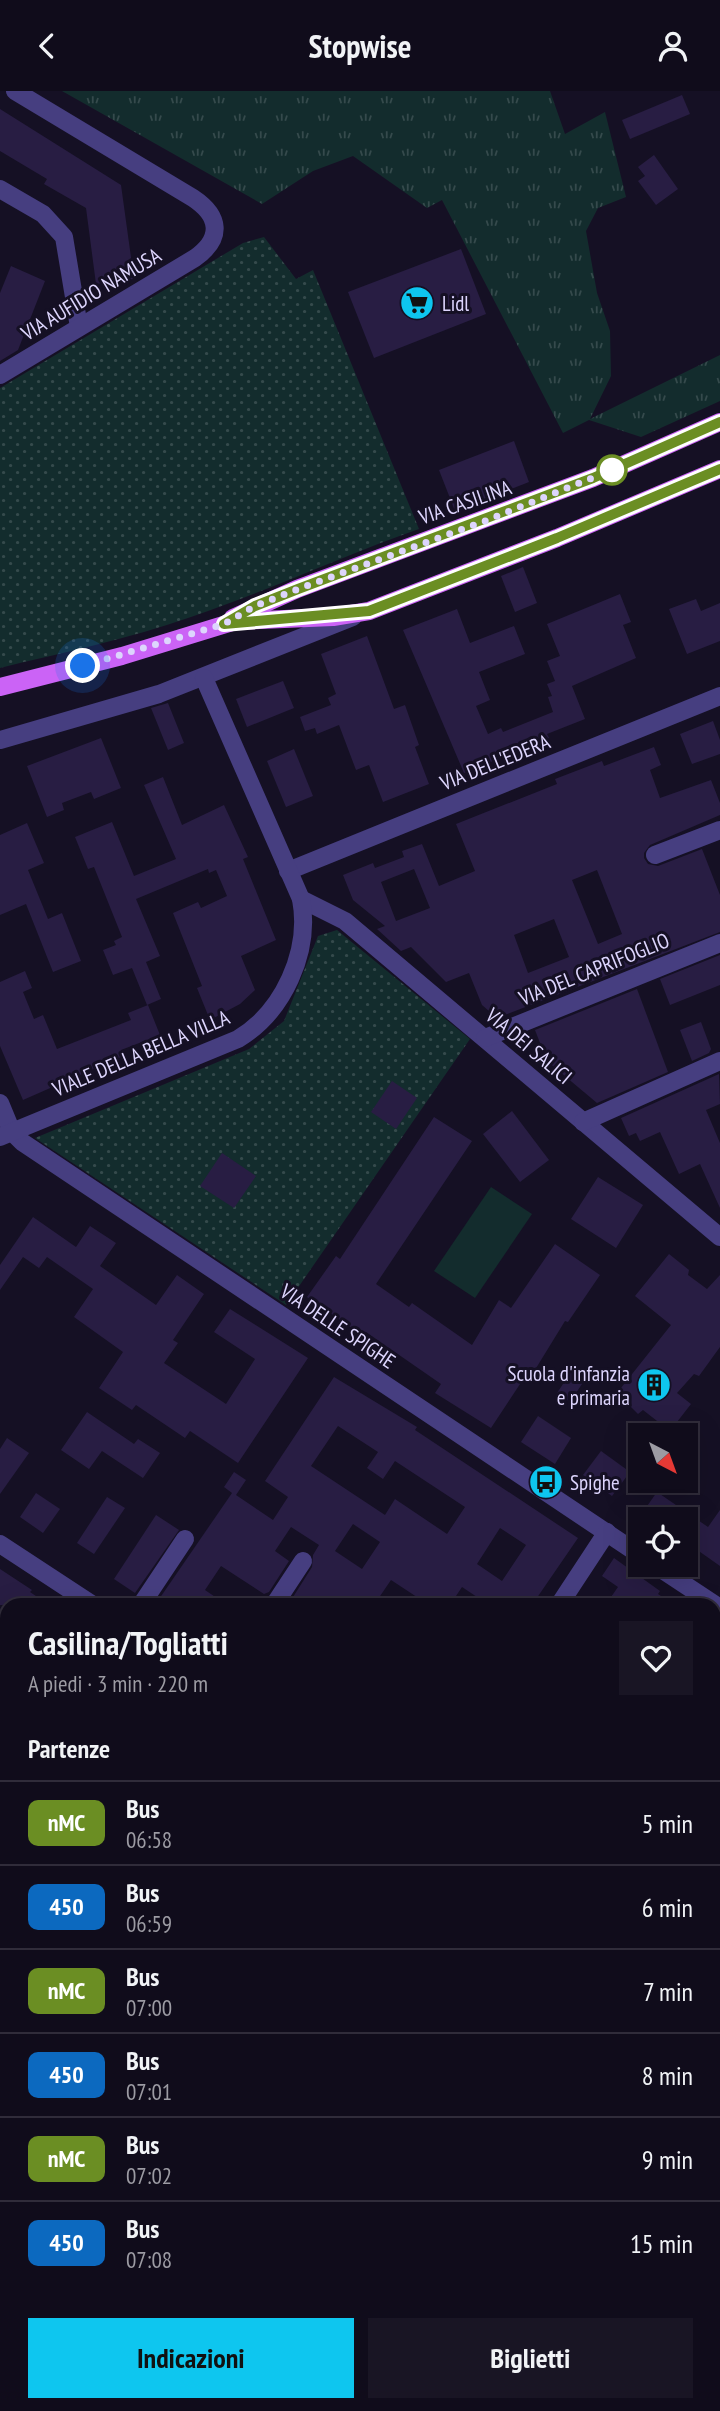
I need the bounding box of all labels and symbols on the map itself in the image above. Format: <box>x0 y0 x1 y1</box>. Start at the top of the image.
street label: VIA AUFIDIO NAMUSA <box>15 242 166 347</box>
supermarket icon: Lidl <box>398 284 436 322</box>
place label: Lidl <box>442 290 469 317</box>
unlabelled marker <box>597 455 627 485</box>
street label: VIA CASILINA <box>414 474 515 531</box>
your location <box>65 648 100 683</box>
street label: VIA DELL'EDERA <box>435 728 554 797</box>
street label: VIA DEL CAPRIFOGLIO <box>514 927 673 1012</box>
street label: VIA DEI SALICI <box>479 1001 578 1090</box>
street label: VIALE DELLA BELLA VILLA <box>47 1003 234 1103</box>
street label: VIA DELLE SPIGHE <box>274 1277 401 1374</box>
place label: Scuola d'infanzia e primaria <box>507 1360 630 1411</box>
building icon: Scuola d'infanzia e primaria <box>635 1366 673 1404</box>
north arrow <box>628 1423 698 1493</box>
bus stop icon: Spighe <box>527 1463 565 1501</box>
place label: Spighe <box>570 1469 620 1496</box>

